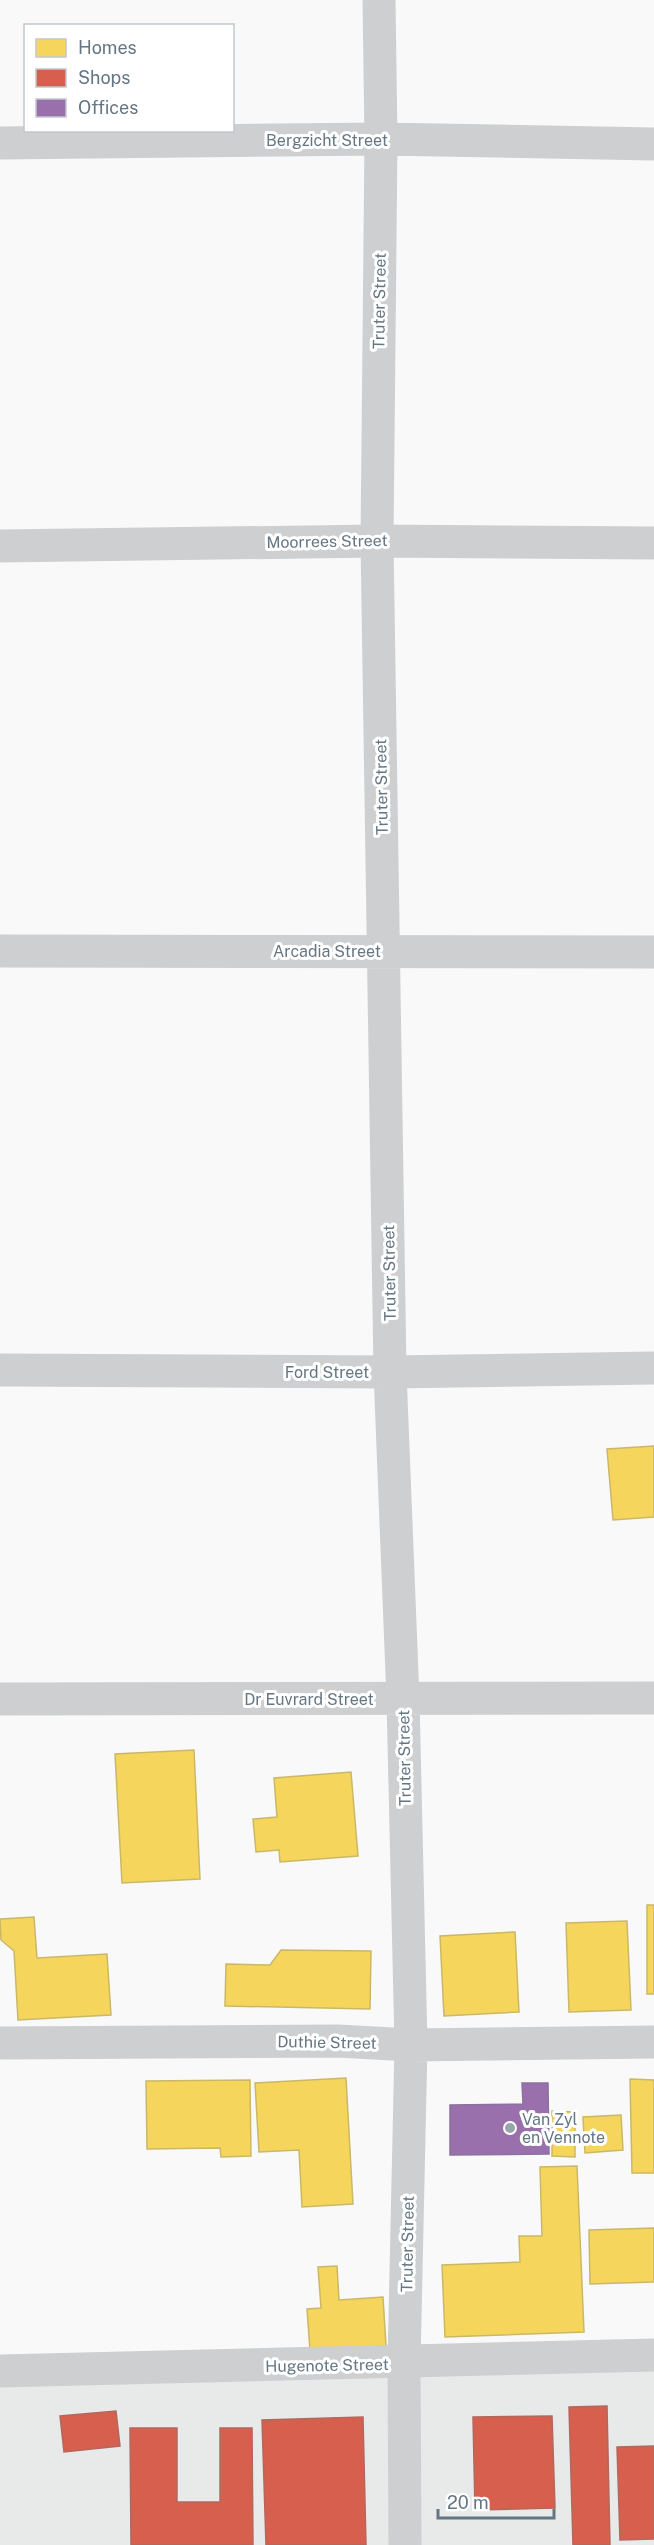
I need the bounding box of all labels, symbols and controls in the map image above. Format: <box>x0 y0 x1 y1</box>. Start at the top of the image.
legend <box>24 24 234 132</box>
text: Homes <box>78 37 137 58</box>
text: Shops <box>78 67 130 88</box>
text: Offices <box>78 97 138 118</box>
street label: Bergzicht Street <box>266 131 388 150</box>
street label: Truter Street <box>369 253 390 349</box>
street label: Moorrees Street <box>266 531 388 552</box>
street label: Truter Street <box>371 739 392 835</box>
street label: Arcadia Street <box>273 942 381 961</box>
street label: Truter Street <box>379 1225 400 1321</box>
street label: Ford Street <box>285 1363 369 1382</box>
street label: Dr Euvrard Street <box>244 1690 374 1709</box>
street label: Truter Street <box>394 1710 415 1806</box>
street label: Duthie Street <box>277 2032 377 2053</box>
place label: Van Zyl en Vennote <box>522 2110 605 2147</box>
marker: Van Zyl en Vennote <box>503 2121 517 2135</box>
street label: Truter Street <box>397 2196 418 2292</box>
street label: Hugenote Street <box>265 2355 389 2376</box>
scale bar <box>438 2482 554 2520</box>
text: 20 m <box>447 2492 489 2513</box>

